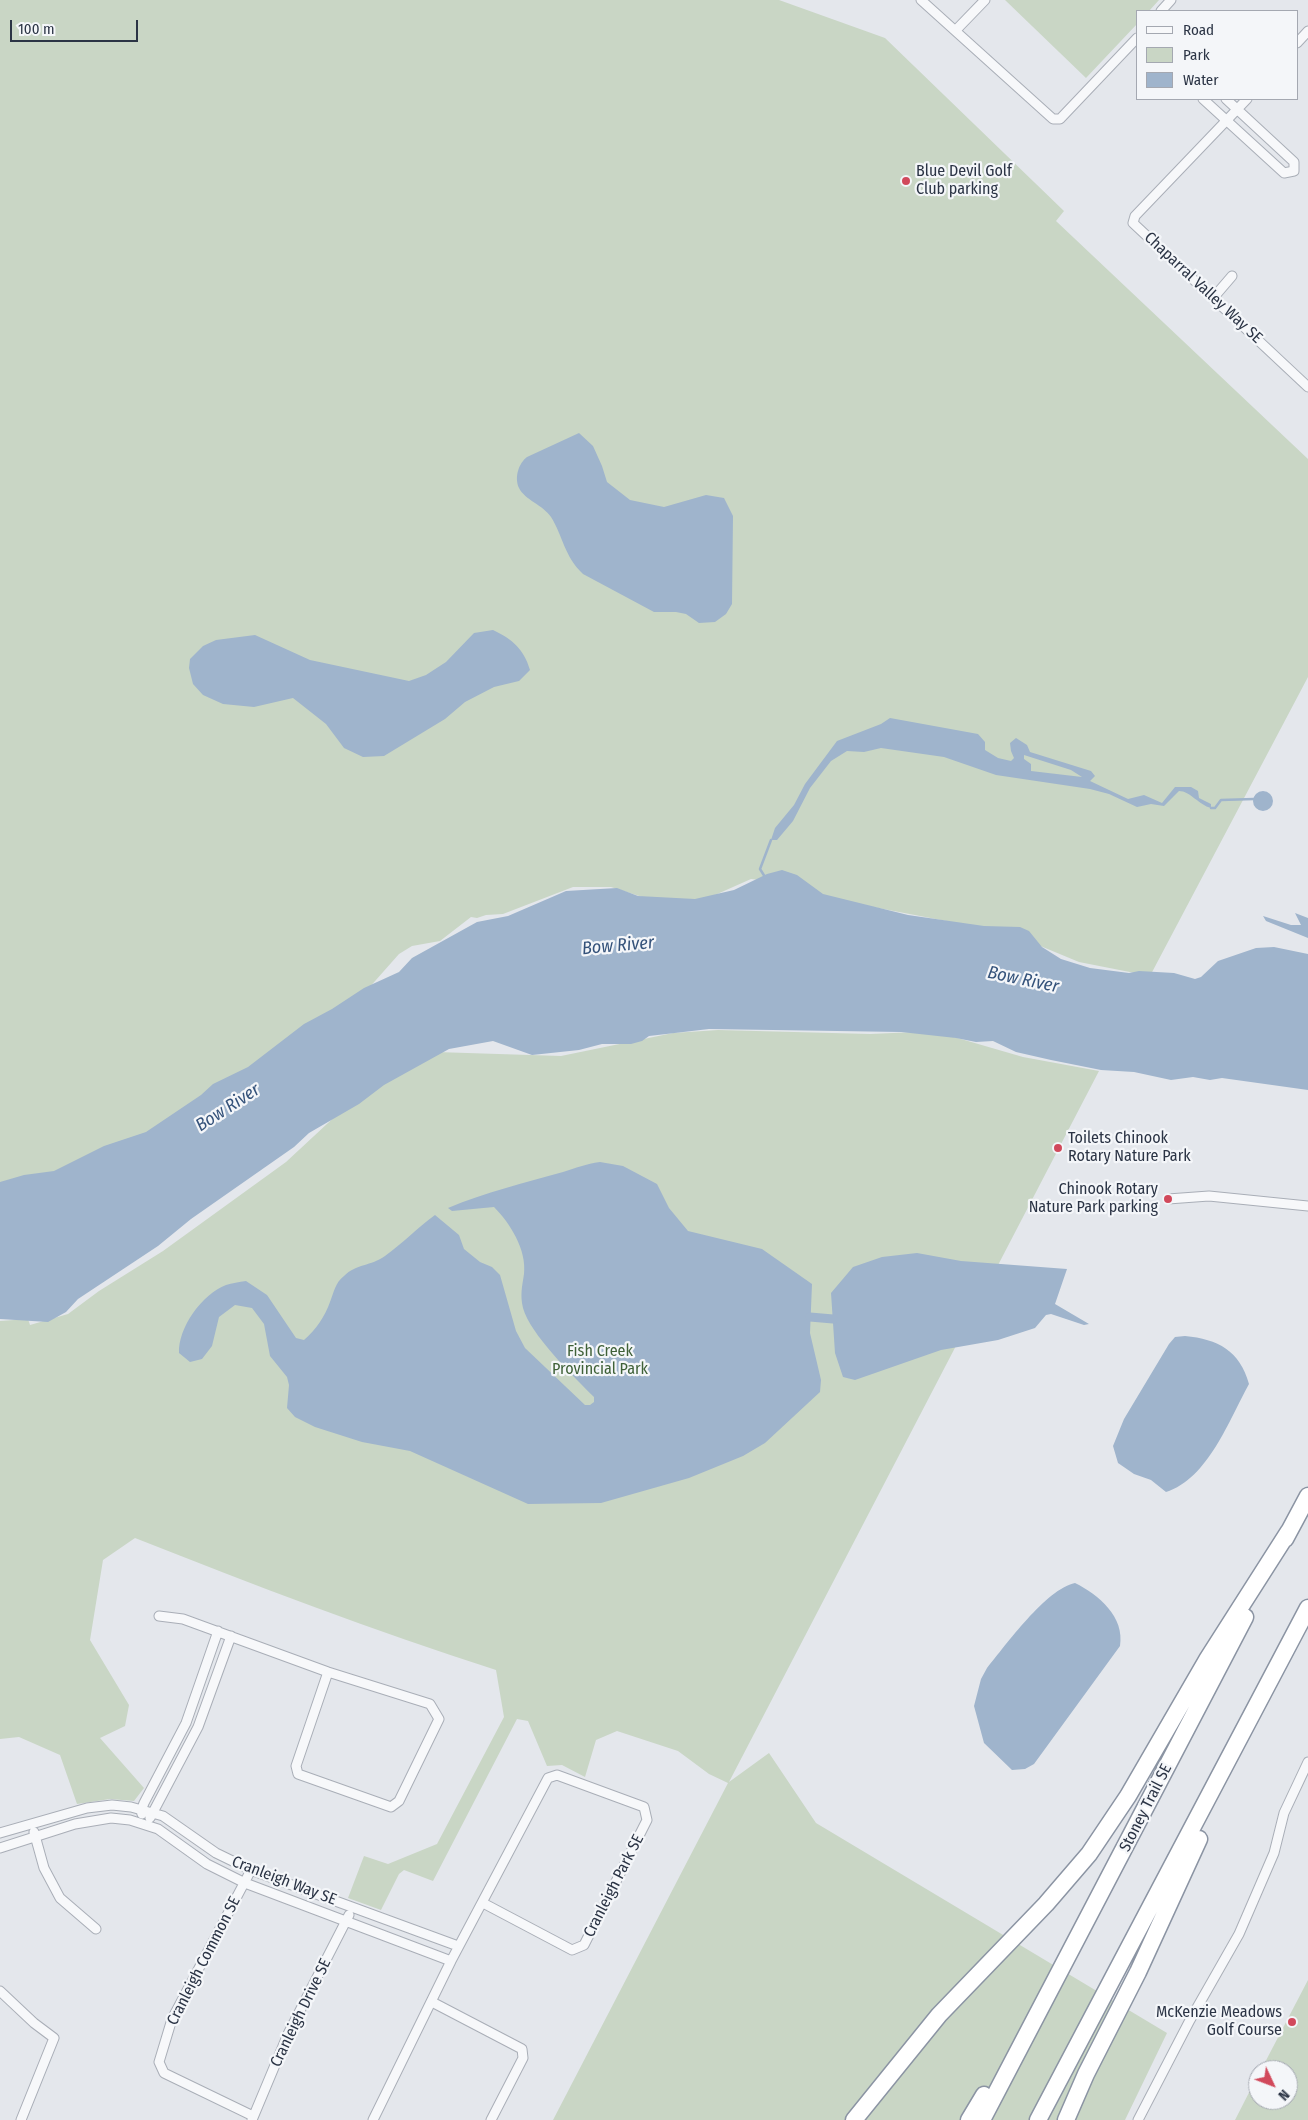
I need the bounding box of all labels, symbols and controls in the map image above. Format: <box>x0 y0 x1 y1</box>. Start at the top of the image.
scale bar <box>12 10 140 42</box>
legend <box>1136 10 1298 100</box>
text: 100 m <box>18 20 55 38</box>
text: Road <box>1183 21 1214 39</box>
text: Park <box>1183 46 1210 64</box>
text: Water <box>1183 71 1218 89</box>
place label: Blue Devil Golf Club parking <box>916 162 1012 200</box>
marker: Blue Devil Golf Club parking <box>900 175 912 187</box>
street label: Chaparral Valley Way SE <box>1140 228 1266 348</box>
water label: Bow River <box>581 932 655 960</box>
water label: Bow River <box>985 962 1061 998</box>
water label: Bow River <box>192 1079 264 1137</box>
place label: Toilets Chinook Rotary Nature Park <box>1068 1129 1191 1167</box>
marker: Toilets Chinook Rotary Nature Park <box>1052 1142 1064 1154</box>
place label: Chinook Rotary Nature Park parking <box>1029 1180 1158 1218</box>
marker: Chinook Rotary Nature Park parking <box>1162 1193 1174 1205</box>
park label: Fish Creek Provincial Park <box>552 1342 648 1380</box>
street label: Stoney Trail SE <box>1116 1761 1176 1855</box>
street label: Cranleigh Park SE <box>580 1831 648 1941</box>
street label: Cranleigh Way SE <box>229 1852 339 1910</box>
street label: Cranleigh Common SE <box>163 1893 245 2029</box>
street label: Cranleigh Drive SE <box>266 1956 336 2070</box>
place label: McKenzie Meadows Golf Course <box>1156 2003 1282 2041</box>
marker: McKenzie Meadows Golf Course <box>1286 2016 1298 2028</box>
north arrow <box>1248 2060 1298 2110</box>
text: N <box>1275 2086 1293 2104</box>

